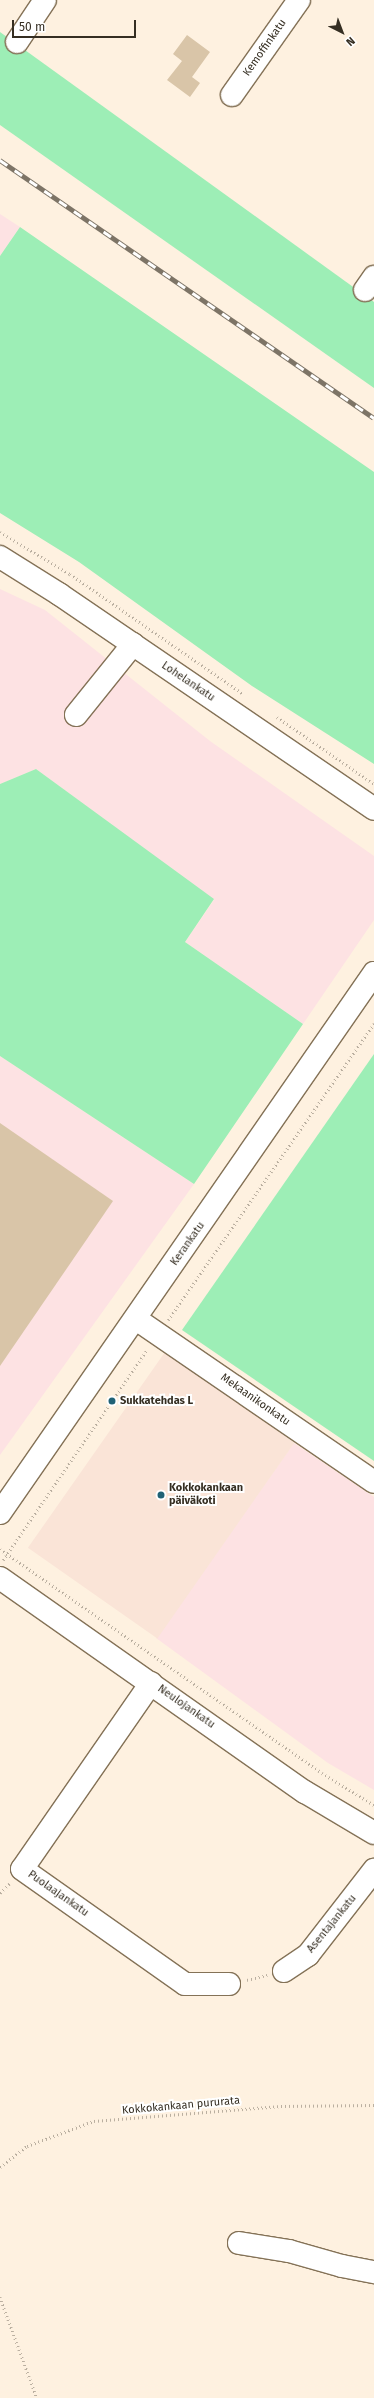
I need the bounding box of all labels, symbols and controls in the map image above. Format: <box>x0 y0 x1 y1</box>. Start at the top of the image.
scale bar <box>14 12 138 38</box>
north arrow <box>322 12 362 52</box>
street label: Kemoffinkatu <box>241 17 289 79</box>
text: 50 m <box>19 20 45 34</box>
text: N <box>343 34 357 49</box>
street label: Lohelankatu <box>159 659 217 705</box>
street label: Kerankatu <box>168 1220 208 1268</box>
street label: Mekaanikonkatu <box>218 1371 292 1429</box>
place label: Sukkatehdas L <box>120 1394 193 1408</box>
marker: Sukkatehdas L <box>107 1396 117 1406</box>
place label: Kokkokankaan päiväkoti <box>169 1482 243 1508</box>
marker: Kokkokankaan päiväkoti <box>156 1490 166 1500</box>
street label: Neulojankatu <box>155 1682 217 1732</box>
street label: Puolaajankatu <box>25 1868 91 1920</box>
street label: Asentajankatu <box>305 1892 359 1956</box>
street label: Kokkokankaan pururata <box>122 2094 240 2118</box>

